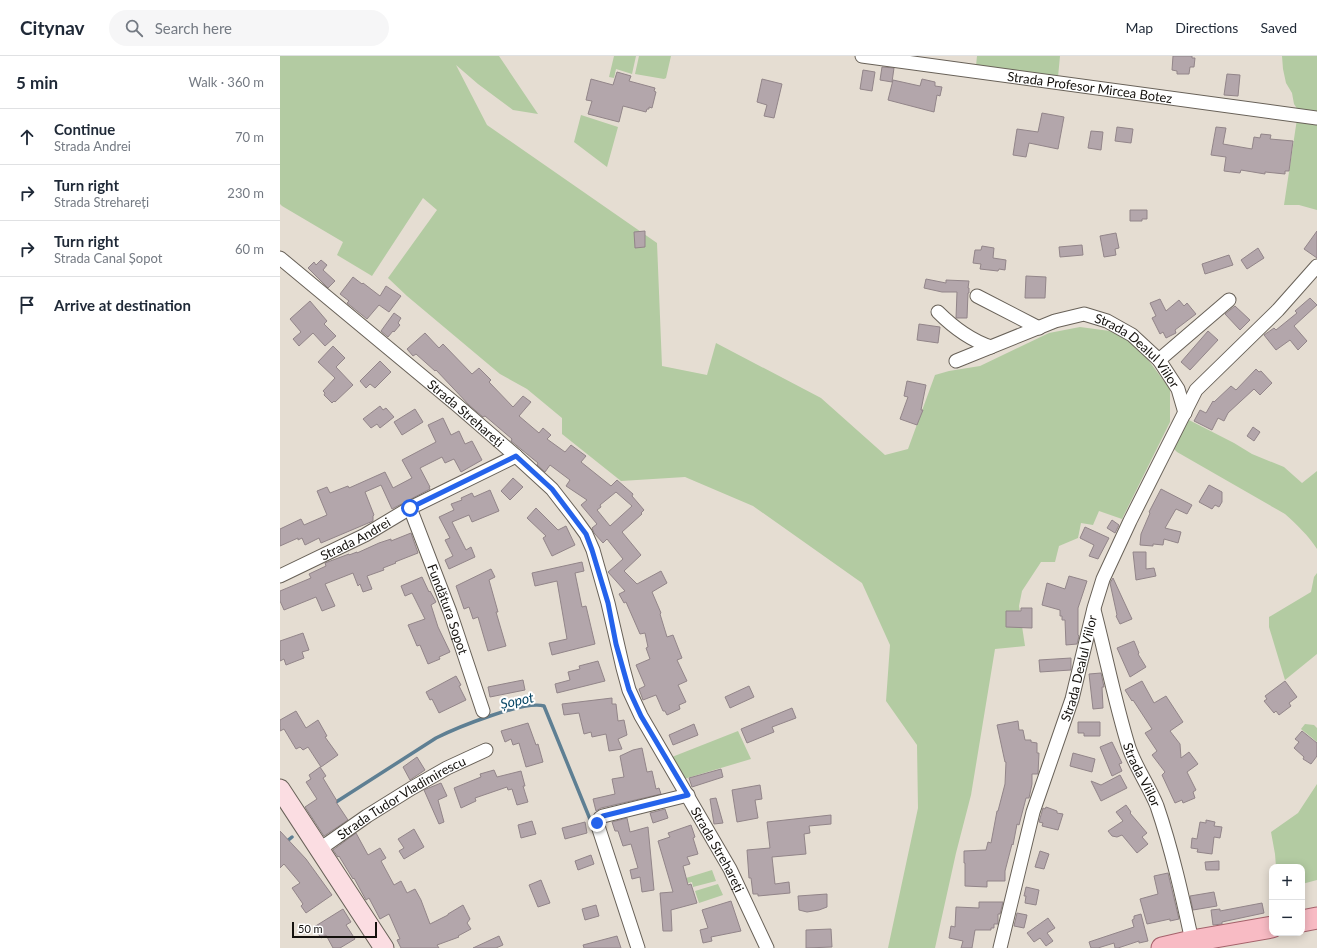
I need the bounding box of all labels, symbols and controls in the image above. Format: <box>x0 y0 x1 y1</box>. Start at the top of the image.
search box <box>109 10 389 46</box>
text: Citynav <box>20 16 85 39</box>
icon: search <box>123 17 145 39</box>
text: Search here <box>155 19 232 37</box>
text: Map <box>1126 19 1153 36</box>
text: Directions <box>1175 19 1238 36</box>
text: Saved <box>1260 19 1297 36</box>
street label: Strada Profesor Mircea Botez <box>1006 68 1174 106</box>
text: 5 min <box>16 72 58 93</box>
text: Walk · 360 m <box>188 74 264 90</box>
text: Continue <box>54 120 115 138</box>
icon: ahead <box>16 126 38 148</box>
text: 70 m <box>235 129 264 145</box>
text: Strada Andrei <box>54 138 131 154</box>
text: Turn right <box>54 176 119 194</box>
icon: right <box>16 182 38 204</box>
text: 230 m <box>227 185 264 201</box>
text: Strada Strehareți <box>54 194 149 210</box>
text: Turn right <box>54 232 119 250</box>
icon: right <box>16 238 38 260</box>
text: 60 m <box>235 241 264 257</box>
text: Strada Canal Șopot <box>54 250 162 266</box>
icon: arrive <box>16 294 38 316</box>
text: Arrive at destination <box>54 296 191 314</box>
street label: Strada Dealul Viilor <box>1093 310 1183 391</box>
street label: Strada Strehareți <box>424 376 507 450</box>
route start <box>401 499 419 517</box>
street label: Strada Andrei <box>318 514 393 563</box>
street label: Fundătura Sopot <box>424 562 472 657</box>
street label: Strada Dealul Viilor <box>1057 613 1100 723</box>
water label: Șopot <box>499 688 535 712</box>
street label: Strada Viilor <box>1120 741 1164 809</box>
street label: Strada Tudor Vladimirescu <box>334 753 468 843</box>
street label: Strada Strehareți <box>688 804 748 895</box>
route end <box>588 814 606 832</box>
map controls <box>1269 864 1305 936</box>
button: + <box>1269 864 1305 900</box>
button: − <box>1269 900 1305 936</box>
scale bar <box>292 920 377 939</box>
text: 50 m <box>298 922 323 935</box>

